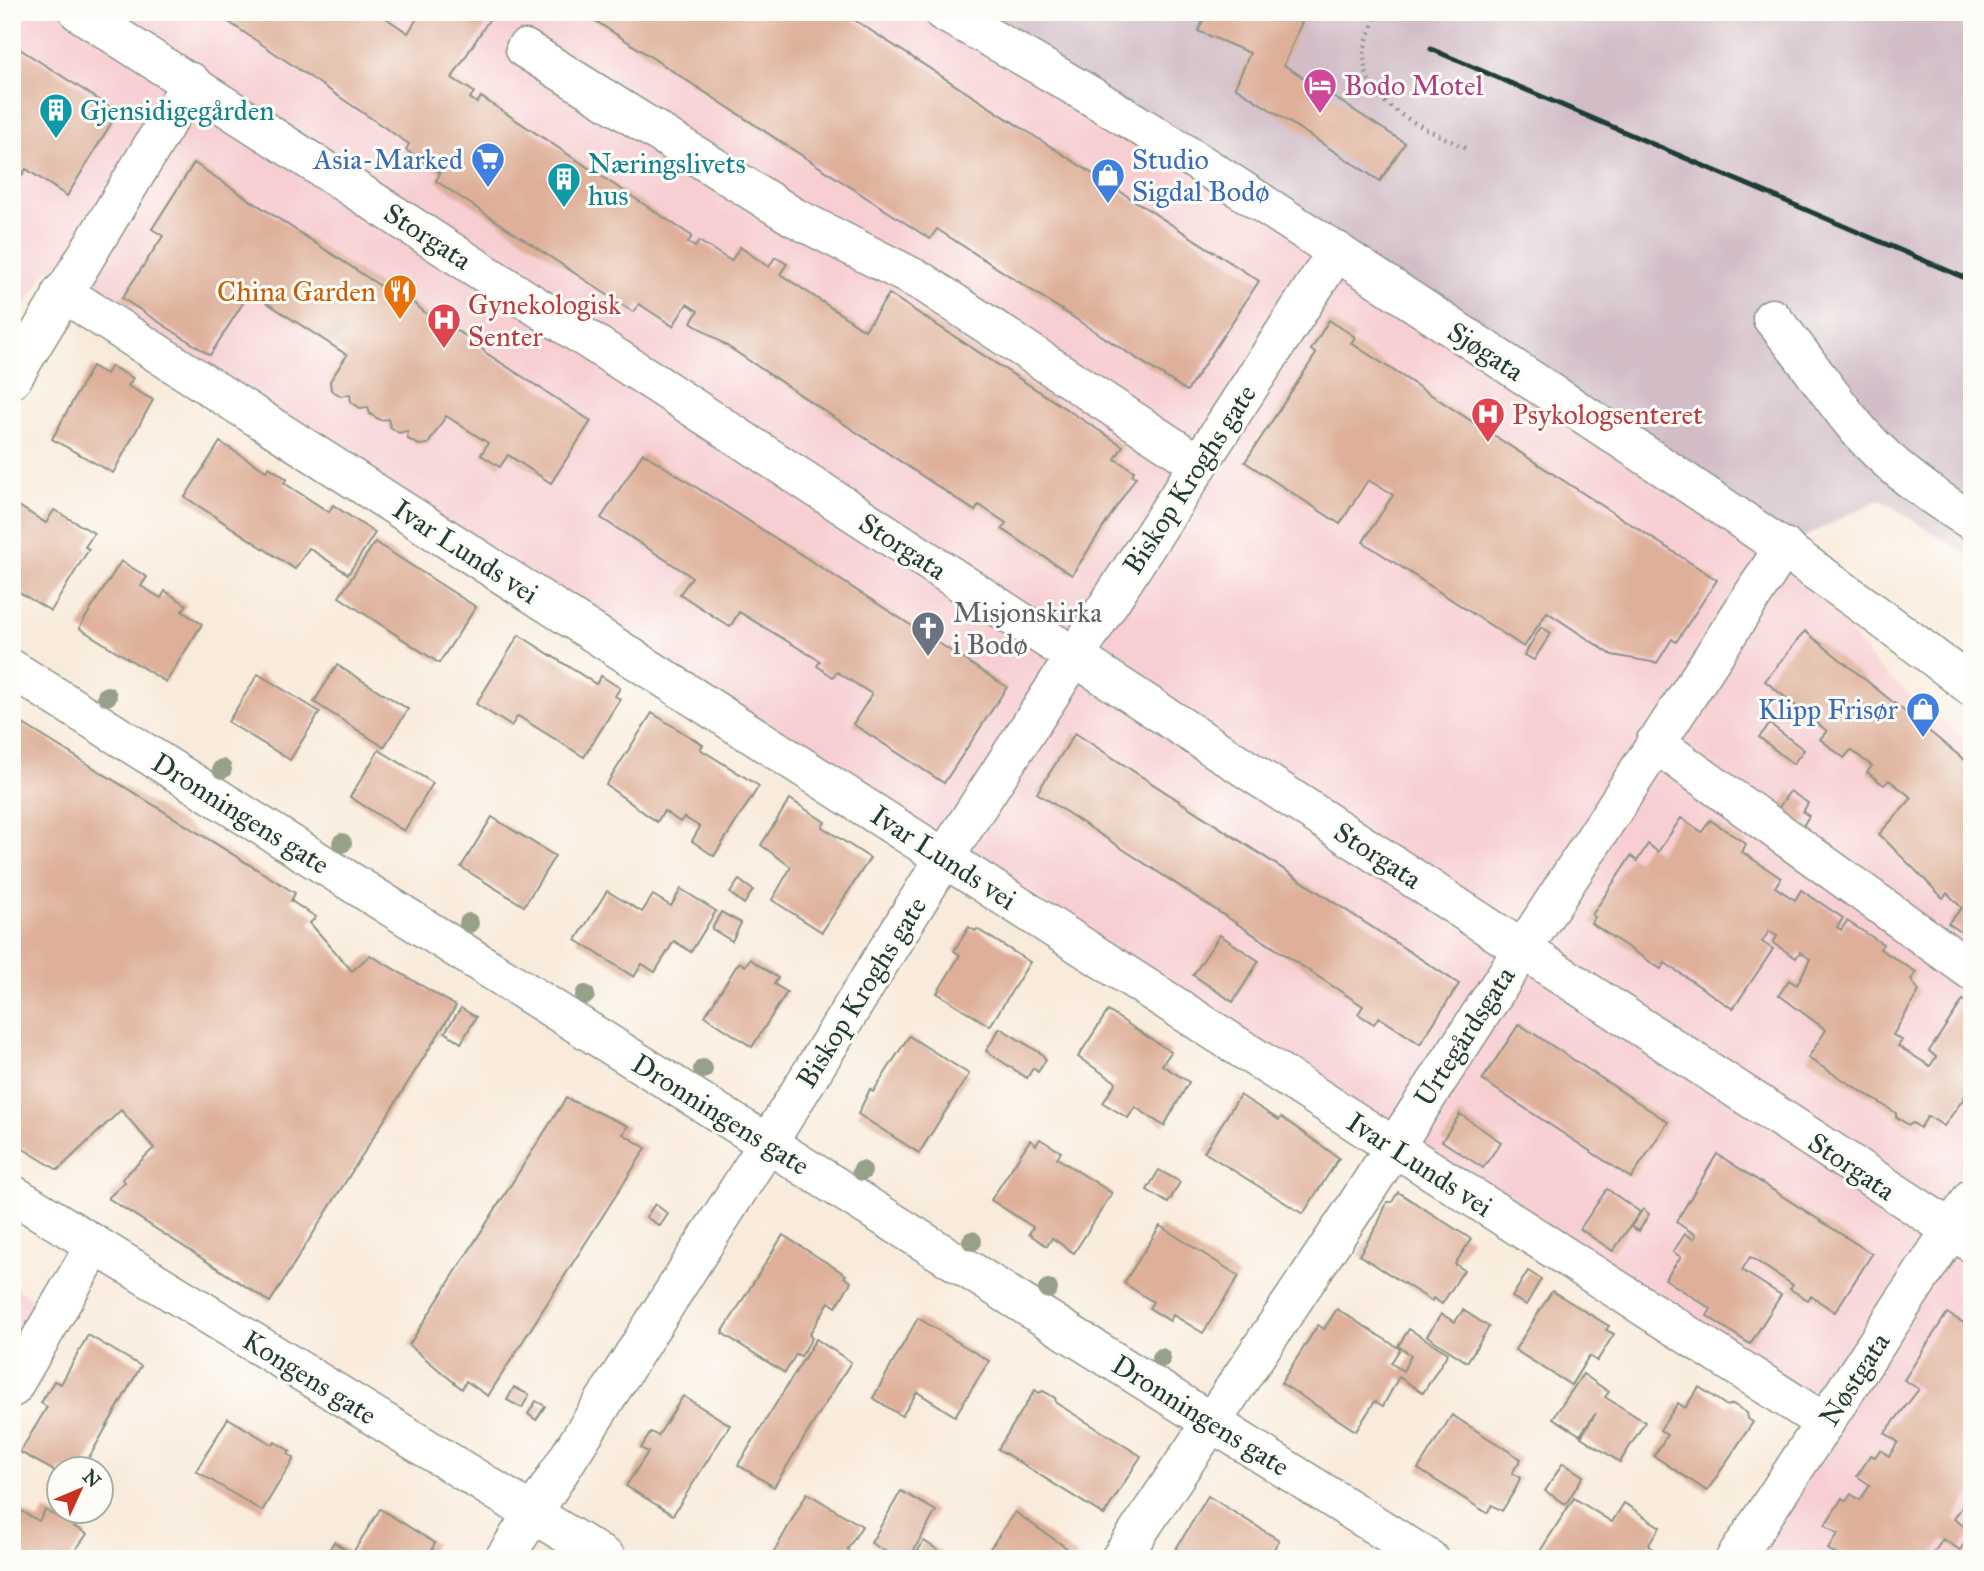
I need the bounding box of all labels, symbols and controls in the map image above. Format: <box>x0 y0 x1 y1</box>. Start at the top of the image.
hotel icon: Bodo Motel <box>1301 66 1339 115</box>
place label: Bodo Motel <box>1344 68 1484 103</box>
building icon: Gjensidigegården <box>37 91 75 140</box>
place label: Gjensidigegården <box>80 93 275 128</box>
supermarket icon: Asia-Marked <box>469 140 507 189</box>
place label: Asia-Marked <box>312 142 463 177</box>
place label: Studio Sigdal Bodø <box>1132 142 1270 209</box>
place label: Næringslivets hus <box>588 146 746 213</box>
shop icon: Studio Sigdal Bodø <box>1089 156 1127 205</box>
building icon: Næringslivets hus <box>545 160 583 209</box>
street label: Storgata <box>377 195 478 278</box>
restaurant icon: China Garden <box>381 272 419 321</box>
place label: China Garden <box>217 274 376 309</box>
place label: Gynekologisk Senter <box>468 287 621 354</box>
hospital icon: Gynekologisk Senter <box>425 301 463 350</box>
street label: Sjøgata <box>1441 314 1531 389</box>
street label: Biskop Kroghs gate <box>1115 378 1264 581</box>
hospital icon: Psykologsenteret <box>1469 395 1507 444</box>
place label: Psykologsenteret <box>1512 397 1703 432</box>
street label: Ivar Lunds vei <box>386 491 545 612</box>
street label: Storgata <box>852 505 953 588</box>
place label: Misjonskirka i Bodø <box>953 595 1102 662</box>
church icon: Misjonskirka i Bodø <box>909 609 947 658</box>
shop icon: Klipp Frisør <box>1904 690 1942 739</box>
place label: Klipp Frisør <box>1758 692 1898 727</box>
street label: Dronningens gate <box>146 745 336 882</box>
street label: Ivar Lunds vei <box>864 797 1023 918</box>
street label: Storgata <box>1327 814 1428 897</box>
street label: Biskop Kroghs gate <box>789 890 934 1094</box>
street label: Urtegårdsgata <box>1406 960 1523 1113</box>
street label: Dronningens gate <box>626 1046 816 1183</box>
street label: Ivar Lunds vei <box>1340 1104 1499 1225</box>
street label: Storgata <box>1802 1125 1902 1208</box>
street label: Kongens gate <box>236 1322 383 1432</box>
street label: Nøstgata <box>1811 1326 1898 1433</box>
street label: Dronningens gate <box>1106 1347 1296 1484</box>
north arrow <box>46 1456 116 1526</box>
text: N <box>78 1465 106 1492</box>

